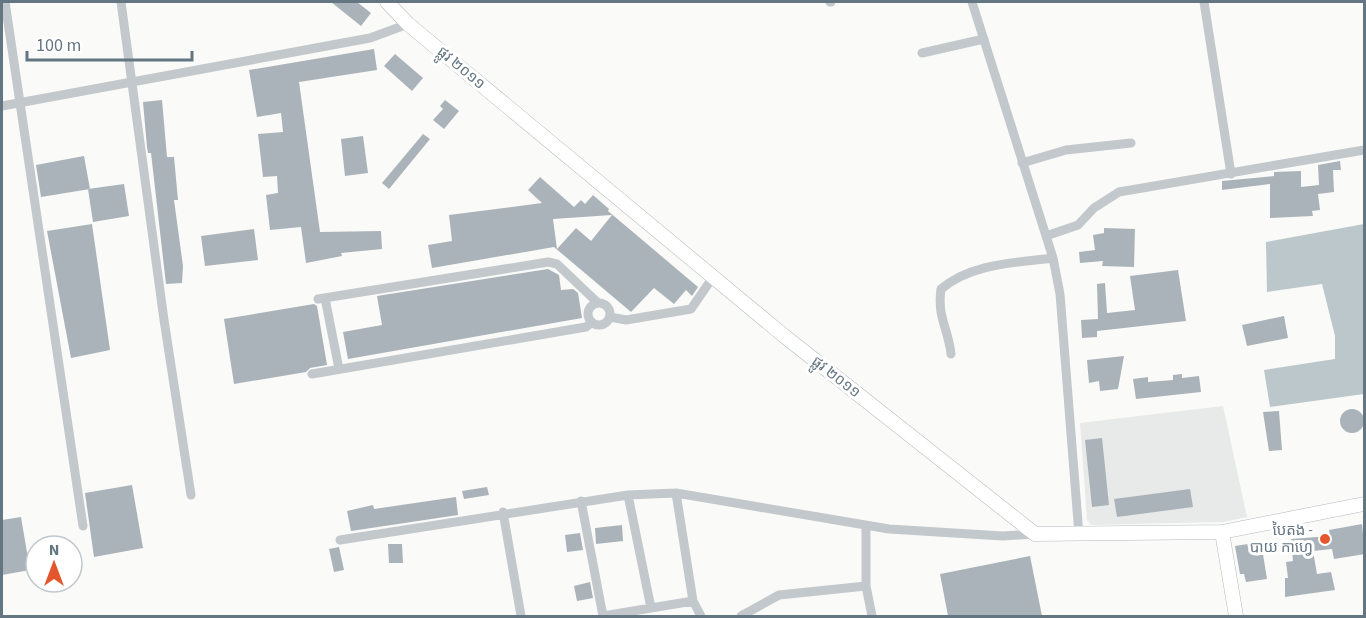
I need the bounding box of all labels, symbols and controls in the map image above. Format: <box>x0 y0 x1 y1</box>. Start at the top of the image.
scale bar <box>27 24 192 62</box>
text: 100 m <box>36 33 81 58</box>
street label: ផ្លូវ ២០១១ <box>431 42 490 96</box>
street label: ផ្លូវ ២០១១ <box>805 351 865 405</box>
place label: បៃតង - បាយ កាហ្វេ <box>1250 520 1313 558</box>
marker: បៃតង - បាយ កាហ្វេ <box>1318 532 1332 546</box>
north arrow <box>24 534 84 594</box>
text: N <box>49 539 59 561</box>

